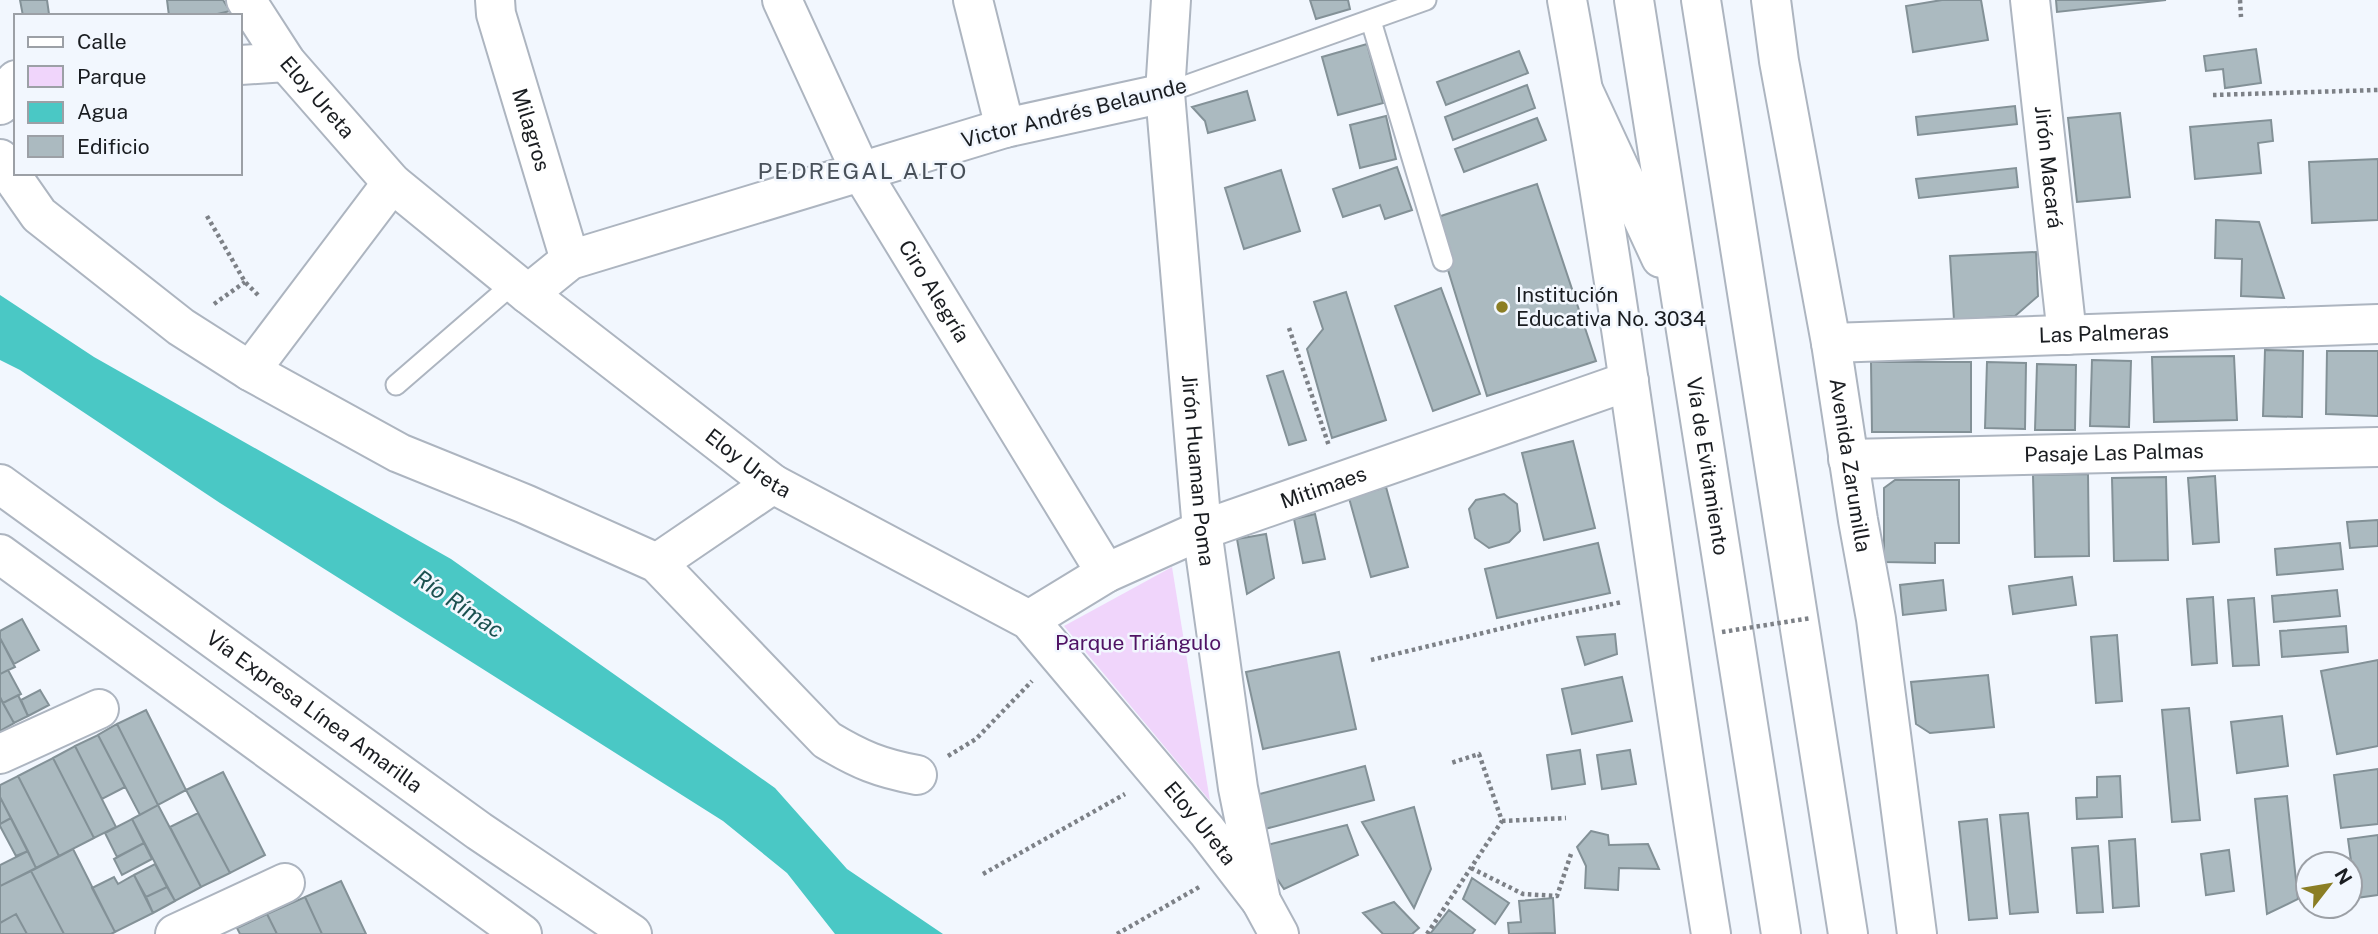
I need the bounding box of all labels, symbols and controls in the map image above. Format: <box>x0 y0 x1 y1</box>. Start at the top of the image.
legend <box>14 14 242 175</box>
text: Calle <box>77 29 127 54</box>
street label: Eloy Ureta <box>275 51 360 143</box>
text: Parque <box>77 64 146 89</box>
street label: Victor Andrés Belaunde <box>959 72 1189 153</box>
street label: Milagros <box>507 85 556 174</box>
text: Agua <box>77 99 128 124</box>
street label: Jirón Macará <box>2030 104 2068 230</box>
text: Edificio <box>77 134 150 159</box>
district label: PEDREGAL ALTO <box>758 157 968 184</box>
street label: Ciro Alegría <box>894 235 975 347</box>
place label: Institución Educativa No. 3034 <box>1516 282 1706 331</box>
marker: Institución Educativa No. 3034 <box>1494 299 1510 315</box>
street label: Las Palmeras <box>2038 318 2169 348</box>
street label: Jirón Huaman Poma <box>1177 373 1220 568</box>
street label: Vía de Evitamiento <box>1682 375 1734 557</box>
street label: Avenida Zarumilla <box>1825 377 1877 554</box>
street label: Eloy Ureta <box>700 423 795 503</box>
street label: Pasaje Las Palmas <box>2024 438 2204 467</box>
street label: Mitimaes <box>1277 461 1370 514</box>
water label: Río Rímac <box>409 564 509 643</box>
street label: Vía Expresa Línea Amarilla <box>202 625 427 798</box>
park label: Parque Triángulo <box>1055 630 1221 655</box>
street label: Eloy Ureta <box>1159 776 1242 870</box>
north arrow <box>2294 850 2364 920</box>
text: N <box>2330 864 2357 888</box>

